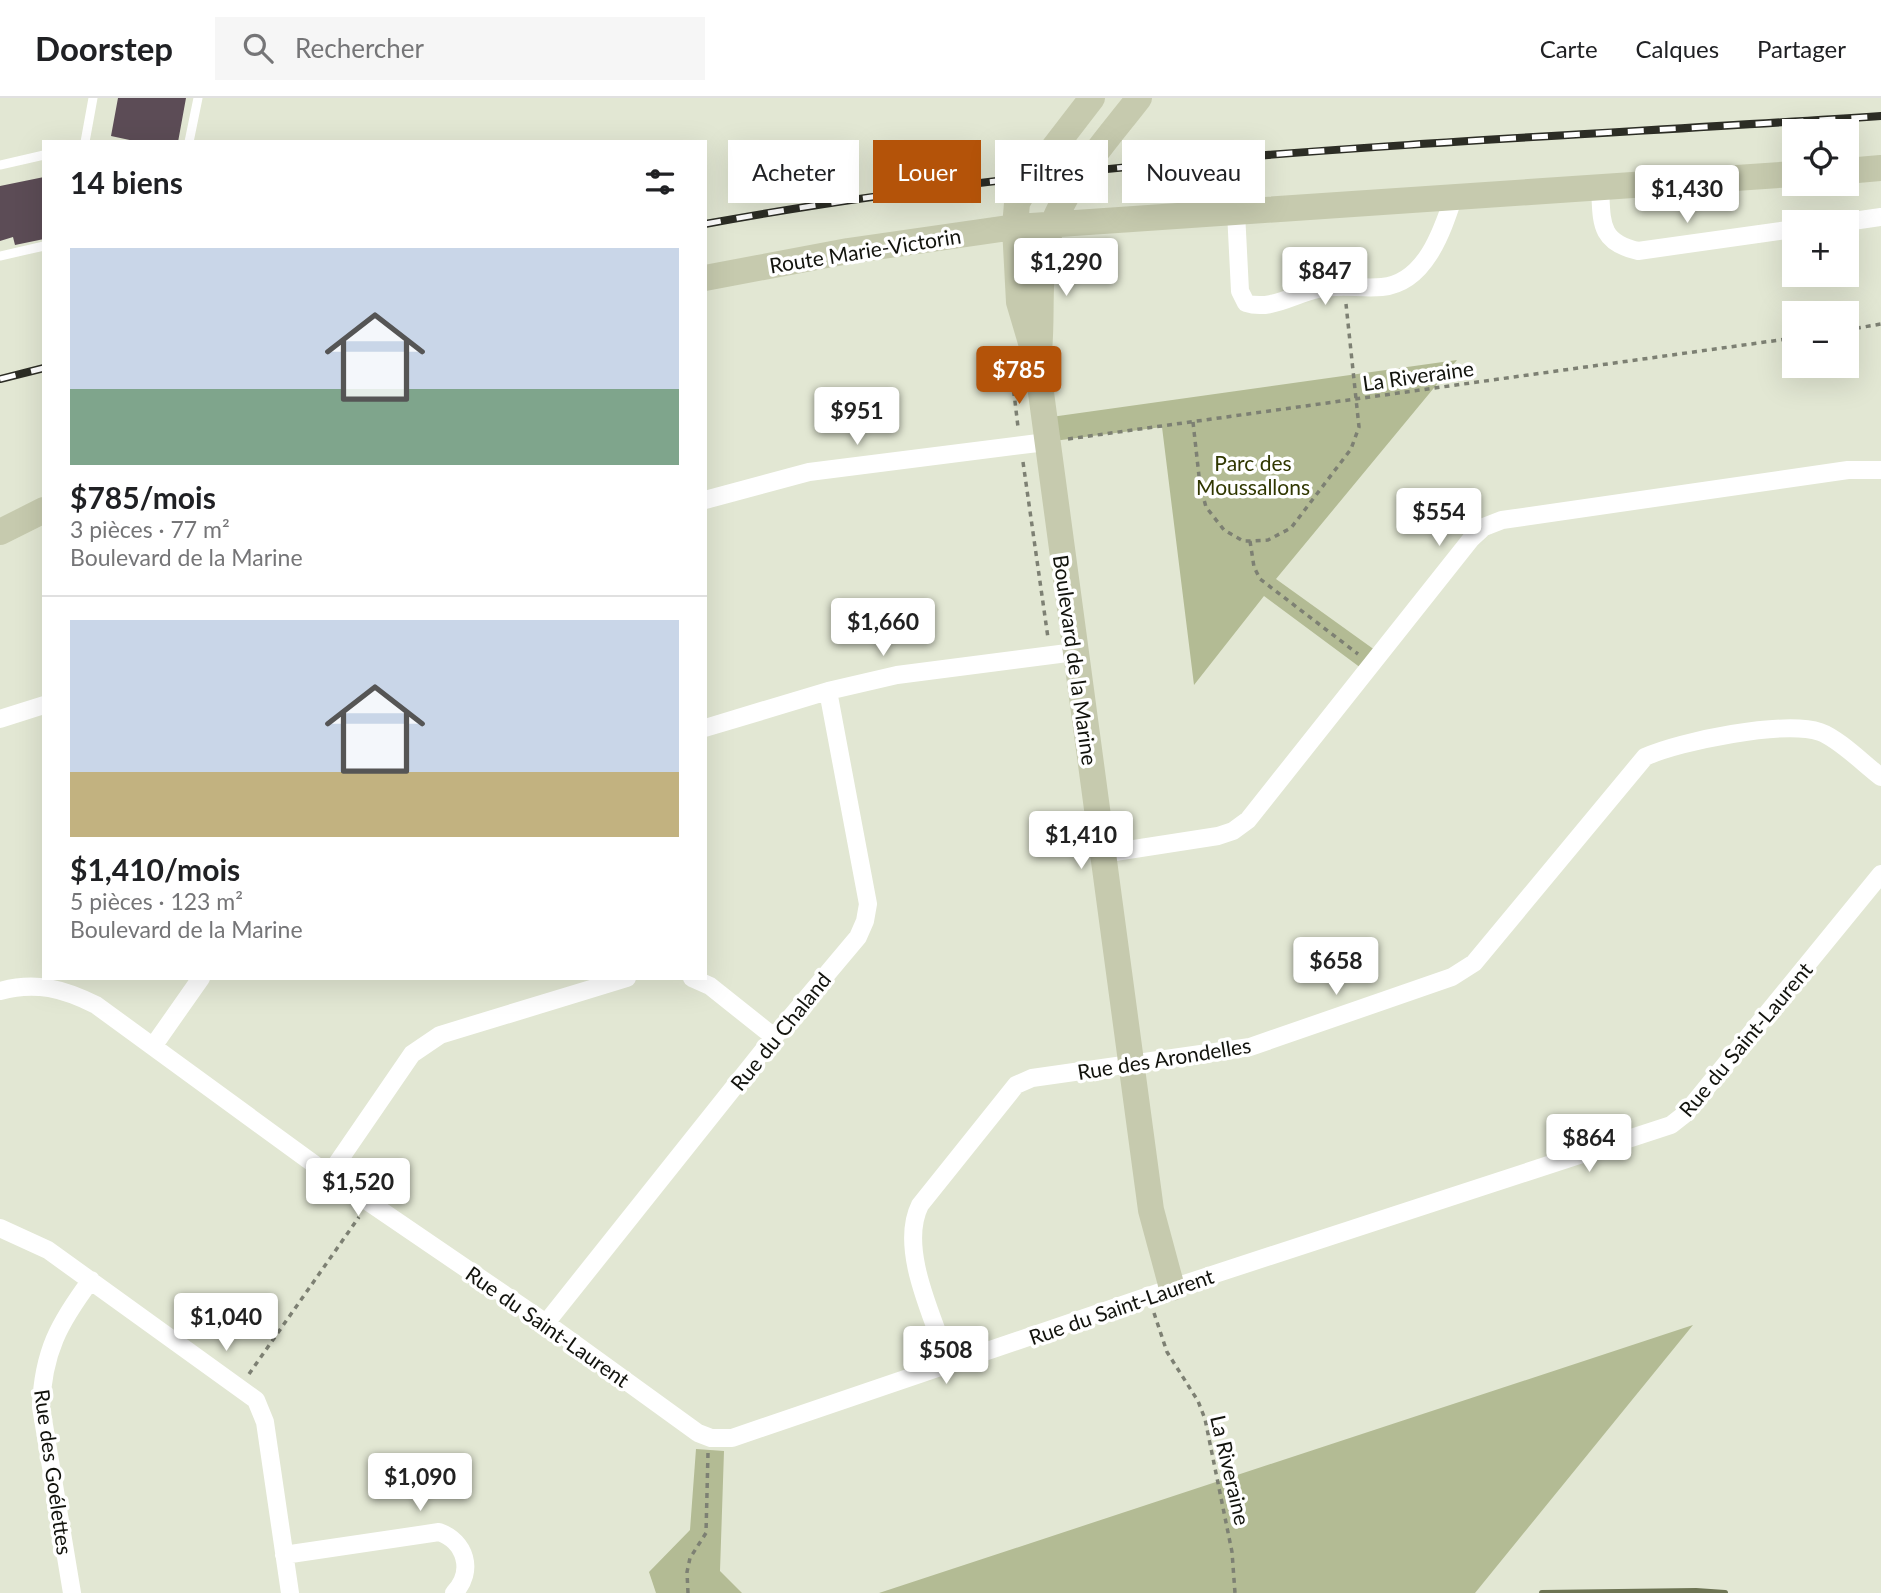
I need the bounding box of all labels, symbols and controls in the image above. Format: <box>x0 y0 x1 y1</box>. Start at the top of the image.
search box <box>215 17 705 80</box>
text: Doorstep <box>35 28 173 68</box>
icon: search <box>239 29 277 67</box>
text: Rechercher <box>295 32 424 64</box>
text: Carte <box>1540 34 1598 63</box>
text: Calques <box>1636 34 1719 63</box>
text: Partager <box>1757 34 1846 63</box>
map controls <box>1782 119 1859 378</box>
button: locate <box>1782 119 1859 196</box>
chip: Acheter <box>728 140 859 203</box>
chip: Louer <box>873 140 981 203</box>
chip: Filtres <box>995 140 1108 203</box>
chip: Nouveau <box>1122 140 1265 203</box>
icon: filters <box>641 163 679 201</box>
text: 14 biens <box>70 164 183 200</box>
pin: $1,430 <box>1630 166 1744 225</box>
text: $1,430 <box>1651 174 1723 202</box>
button: + <box>1782 210 1859 287</box>
street label: Route Marie-Victorin <box>767 223 963 277</box>
pin: $1,290 <box>1009 238 1123 298</box>
text: $1,290 <box>1030 247 1102 275</box>
pin: $847 <box>1284 248 1366 307</box>
text: $847 <box>1298 256 1352 284</box>
icon: home <box>312 294 438 420</box>
button: − <box>1782 301 1859 378</box>
pin: $785 <box>978 346 1060 406</box>
text: $785 <box>992 355 1046 383</box>
street label: La Riveraine <box>1361 355 1475 395</box>
pin: $951 <box>816 388 898 447</box>
text: $951 <box>830 396 884 424</box>
park label: Parc des Moussallons <box>1196 450 1310 499</box>
text: $785/mois <box>70 479 216 515</box>
pin: $554 <box>1398 489 1480 548</box>
text: $554 <box>1412 497 1466 525</box>
text: 3 pièces · 77 m² <box>70 515 230 543</box>
text: Boulevard de la Marine <box>70 543 303 571</box>
street label: Boulevard de la Marine <box>1049 553 1103 767</box>
pin: $1,660 <box>826 598 940 658</box>
text: $1,660 <box>847 607 919 635</box>
icon: home <box>312 666 438 792</box>
pin: $1,410 <box>1024 812 1138 871</box>
text: $1,410 <box>1045 820 1117 848</box>
text: $1,410/mois <box>70 851 240 887</box>
text: 5 pièces · 123 m² <box>70 887 243 915</box>
text: Boulevard de la Marine <box>70 915 303 943</box>
pin: $658 <box>1295 937 1377 997</box>
text: $658 <box>1309 946 1363 974</box>
street label: Rue du Saint-Laurent <box>1673 956 1817 1121</box>
street label: Rue du Chaland <box>725 967 835 1095</box>
street label: Rue des Arondelles <box>1075 1032 1253 1084</box>
pin: $864 <box>1548 1114 1630 1174</box>
text: $864 <box>1562 1123 1616 1151</box>
pin: $1,520 <box>301 1158 415 1218</box>
text: $1,520 <box>322 1167 394 1195</box>
street label: Rue du Saint-Laurent <box>461 1260 635 1392</box>
street label: Rue du Saint-Laurent <box>1025 1262 1217 1349</box>
pin: $1,040 <box>169 1294 283 1353</box>
text: $1,040 <box>190 1302 262 1330</box>
pin: $508 <box>905 1326 987 1386</box>
text: $508 <box>919 1335 973 1363</box>
street label: Rue des Goélettes <box>30 1388 78 1556</box>
street label: La Riveraine <box>1206 1413 1256 1527</box>
pin: $1,090 <box>363 1454 477 1513</box>
text: $1,090 <box>384 1462 456 1490</box>

